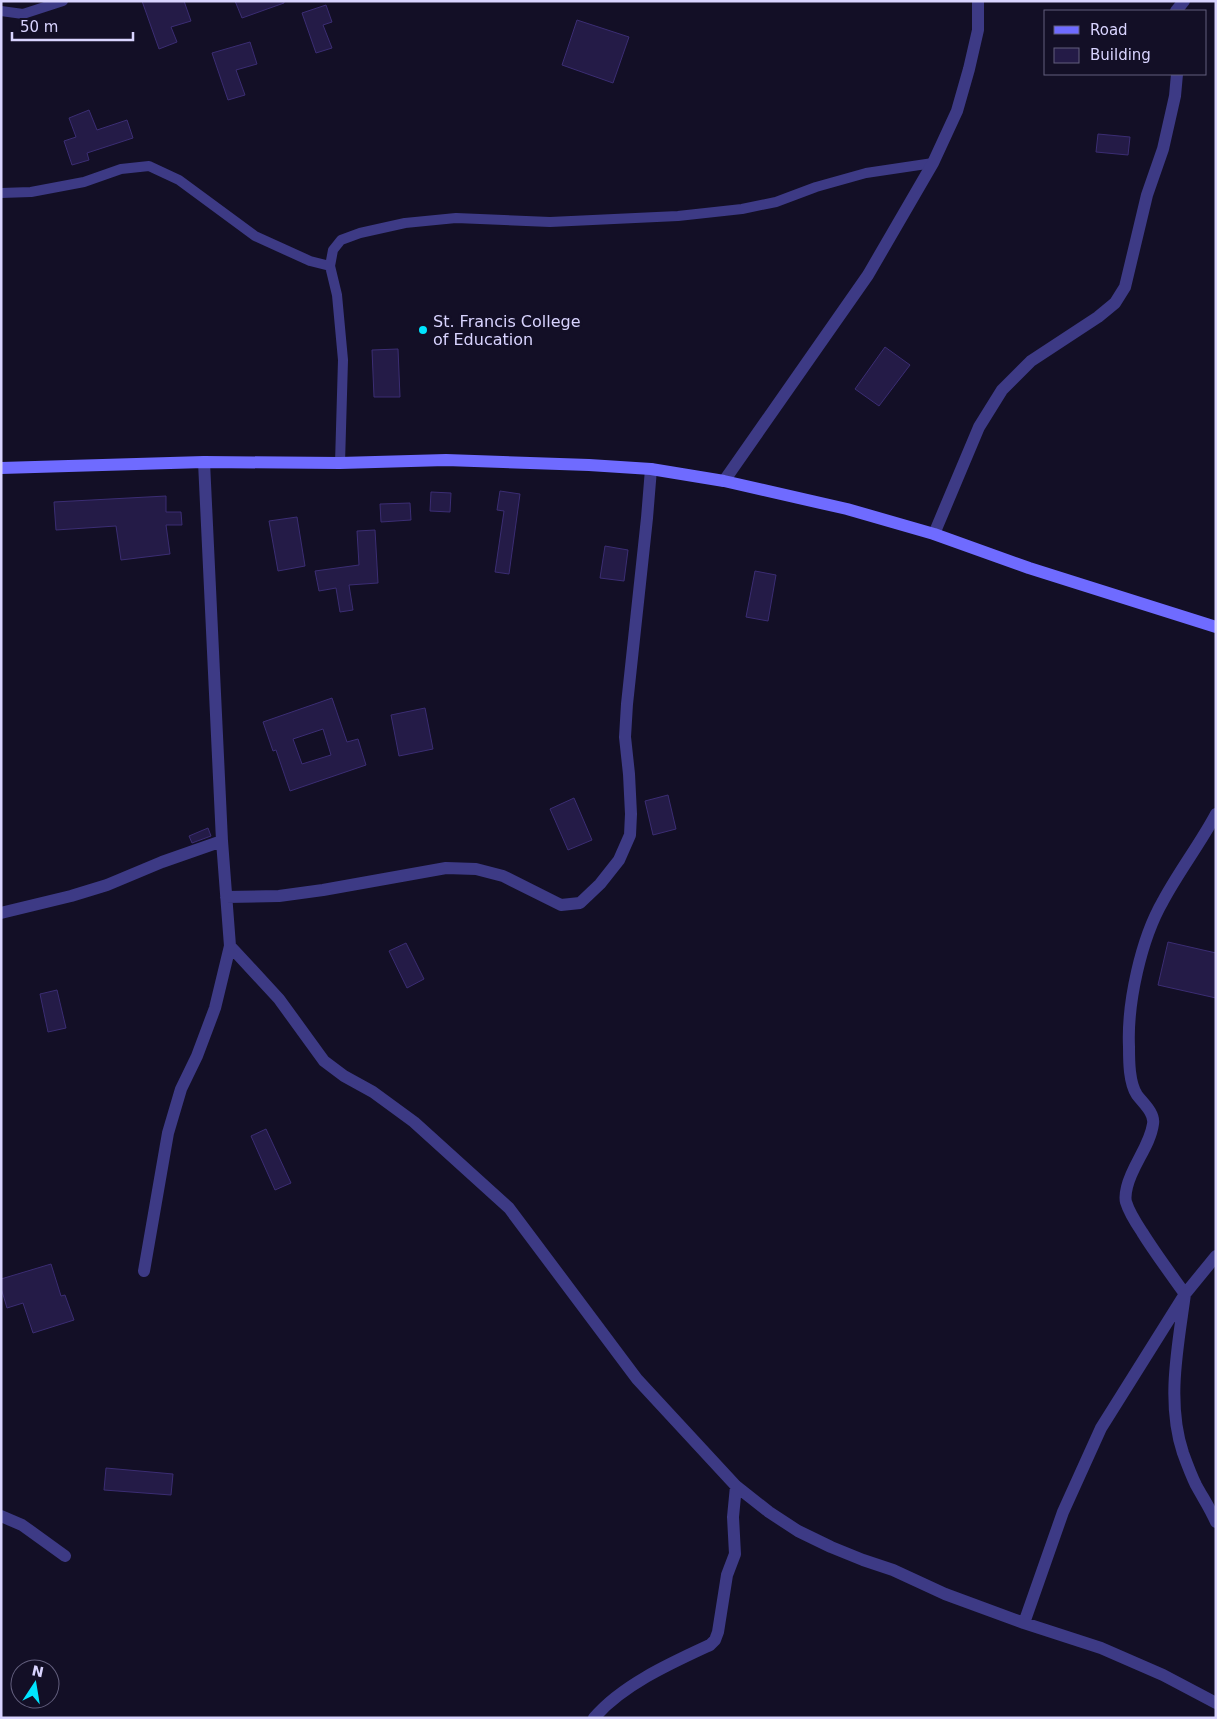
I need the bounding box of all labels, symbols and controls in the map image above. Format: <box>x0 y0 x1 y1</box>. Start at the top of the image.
scale bar <box>12 10 134 42</box>
legend <box>1044 10 1207 75</box>
text: 50 m <box>20 18 58 36</box>
text: Road <box>1090 21 1128 39</box>
text: Building <box>1090 46 1151 64</box>
place label: St. Francis College of Education <box>433 312 581 349</box>
marker: St. Francis College of Education <box>417 324 429 336</box>
north arrow <box>10 1659 60 1709</box>
text: N <box>30 1662 45 1680</box>

